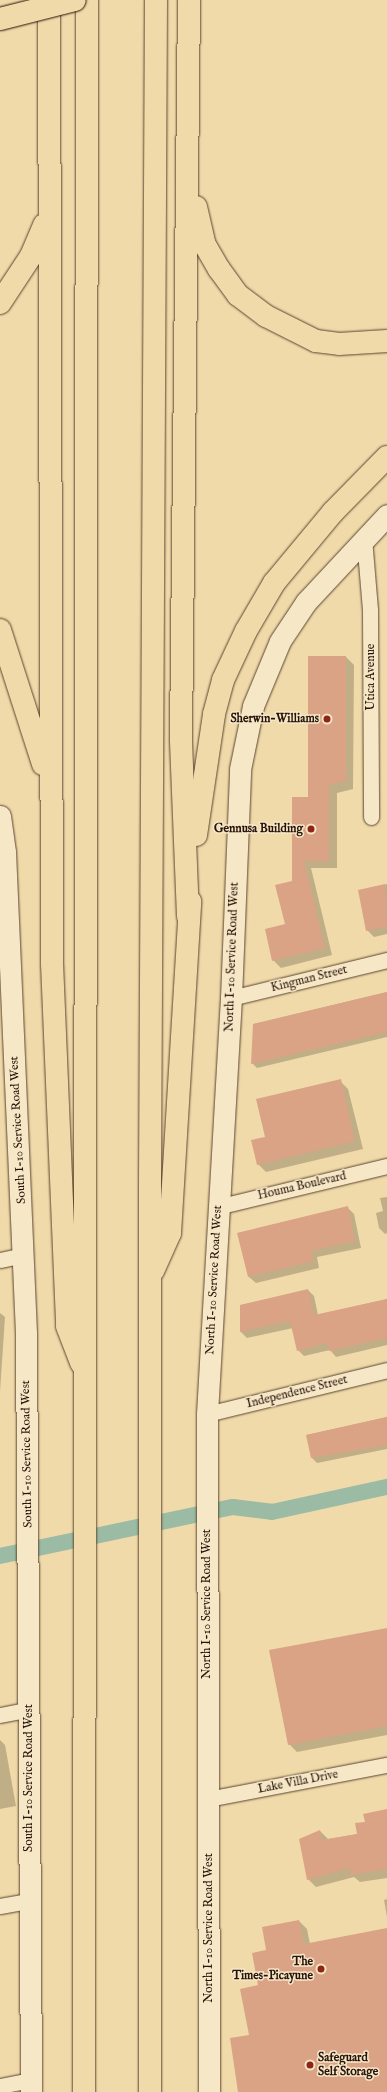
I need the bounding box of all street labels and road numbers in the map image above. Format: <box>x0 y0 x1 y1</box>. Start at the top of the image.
street label: Utica Avenue <box>364 644 378 710</box>
street label: North I-10 Service Road West <box>222 882 242 1032</box>
street label: Kingman Street <box>269 963 349 995</box>
street label: South I-10 Service Road West <box>7 1056 29 1204</box>
street label: Houma Boulevard <box>256 1169 348 1203</box>
street label: North I-10 Service Road West <box>203 1205 225 1355</box>
street label: Independence Street <box>245 1373 349 1411</box>
street label: South I-10 Service Road West <box>19 1380 35 1528</box>
street label: North I-10 Service Road West <box>200 1529 214 1679</box>
street label: South I-10 Service Road West <box>22 1704 36 1852</box>
street label: Lake Villa Drive <box>257 1767 339 1797</box>
street label: North I-10 Service Road West <box>202 1853 216 2003</box>

